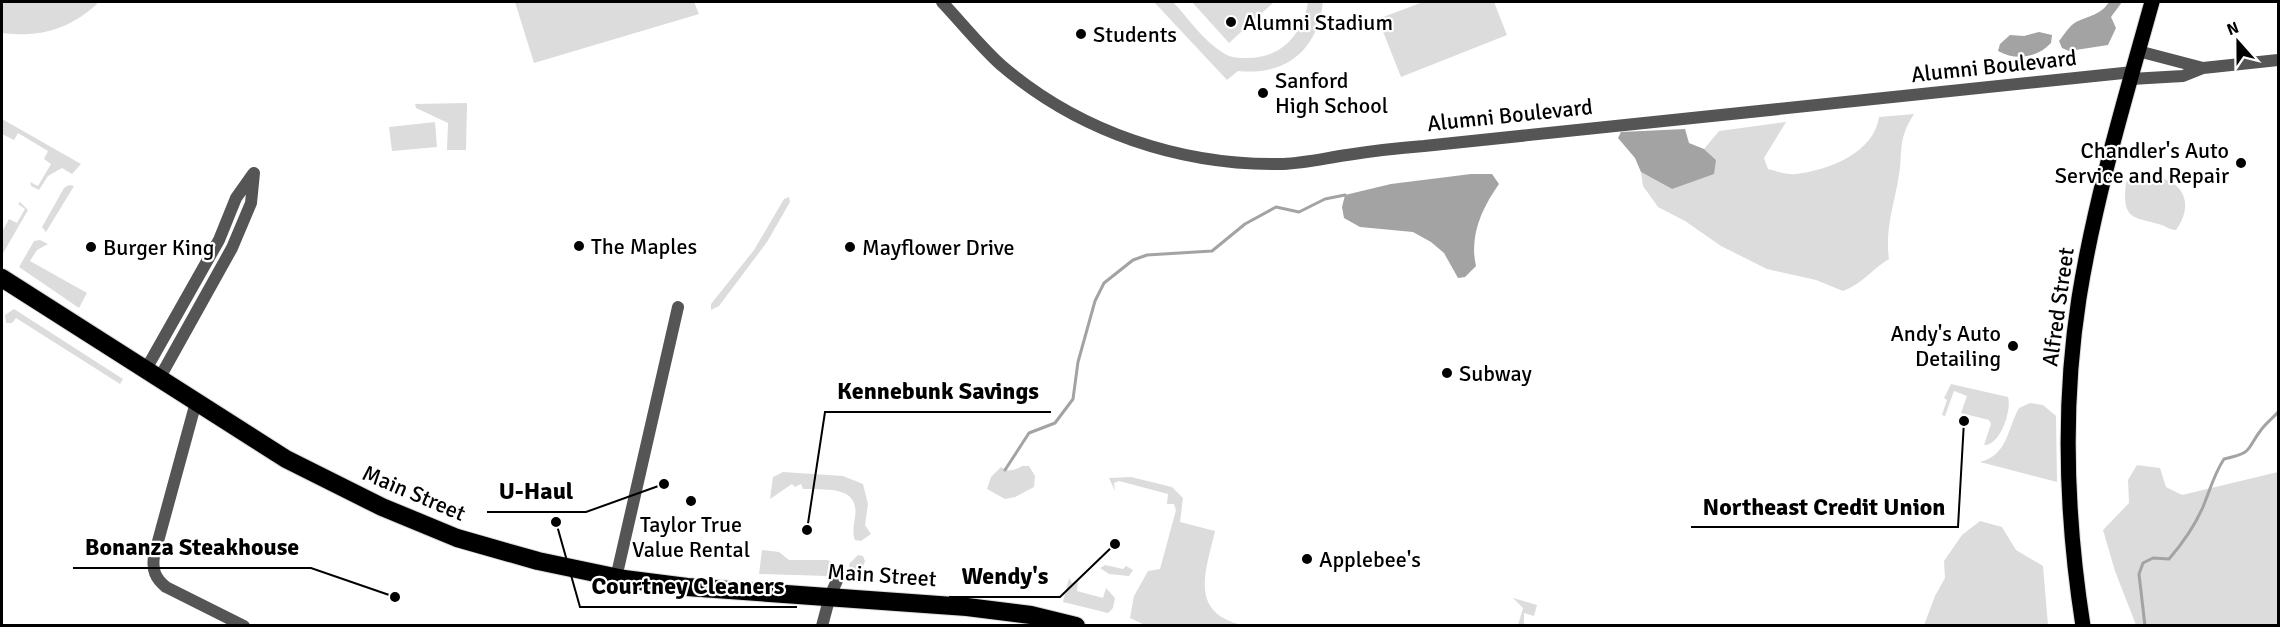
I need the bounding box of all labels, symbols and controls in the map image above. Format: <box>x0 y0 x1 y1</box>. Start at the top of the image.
place label: Alumni Stadium <box>1243 9 1393 36</box>
north arrow <box>2208 12 2268 72</box>
marker: Alumni Stadium <box>1224 15 1238 29</box>
text: N <box>2224 18 2242 40</box>
place label: Students <box>1093 21 1177 48</box>
marker: Students <box>1074 27 1088 41</box>
street label: Alumni Boulevard <box>1910 44 2078 88</box>
place label: Sanford High School <box>1275 67 1388 119</box>
marker: Sanford High School <box>1256 86 1270 100</box>
street label: Alumni Boulevard <box>1426 93 1594 137</box>
place label: Chandler's Auto Service and Repair <box>2055 137 2229 189</box>
marker: Chandler's Auto Service and Repair <box>2234 156 2248 170</box>
place label: The Maples <box>591 233 697 260</box>
place label: Burger King <box>103 234 215 261</box>
place label: Mayflower Drive <box>862 234 1015 261</box>
marker: The Maples <box>572 239 586 253</box>
marker: Burger King <box>84 240 98 254</box>
marker: Mayflower Drive <box>843 240 857 254</box>
street label: Alfred Street <box>2036 246 2080 368</box>
place label: Andy's Auto Detailing <box>1890 320 2001 372</box>
marker: Andy's Auto Detailing <box>2006 339 2020 353</box>
place label: Subway <box>1459 360 1532 387</box>
marker: Subway <box>1440 366 1454 380</box>
callout: Kennebunk Savings <box>825 370 1051 412</box>
text: Kennebunk Savings <box>837 376 1039 406</box>
street label: Main Street <box>359 459 470 527</box>
callout: U-Haul <box>487 470 586 512</box>
text: U-Haul <box>499 476 574 506</box>
callout: Northeast Credit Union <box>1691 485 1958 527</box>
text: Northeast Credit Union <box>1703 492 1945 522</box>
marker: Taylor True Value Rental <box>684 494 698 508</box>
place label: Taylor True Value Rental <box>632 511 750 563</box>
callout: Bonanza Steakhouse <box>73 526 311 568</box>
text: Bonanza Steakhouse <box>85 532 299 562</box>
place label: Applebee's <box>1319 546 1421 573</box>
marker: Applebee's <box>1300 552 1314 566</box>
callout: Wendy's <box>949 555 1060 597</box>
street label: Main Street <box>827 558 938 592</box>
text: Wendy's <box>962 561 1049 591</box>
callout: Courtney Cleaners <box>580 565 797 607</box>
text: Courtney Cleaners <box>592 571 785 601</box>

